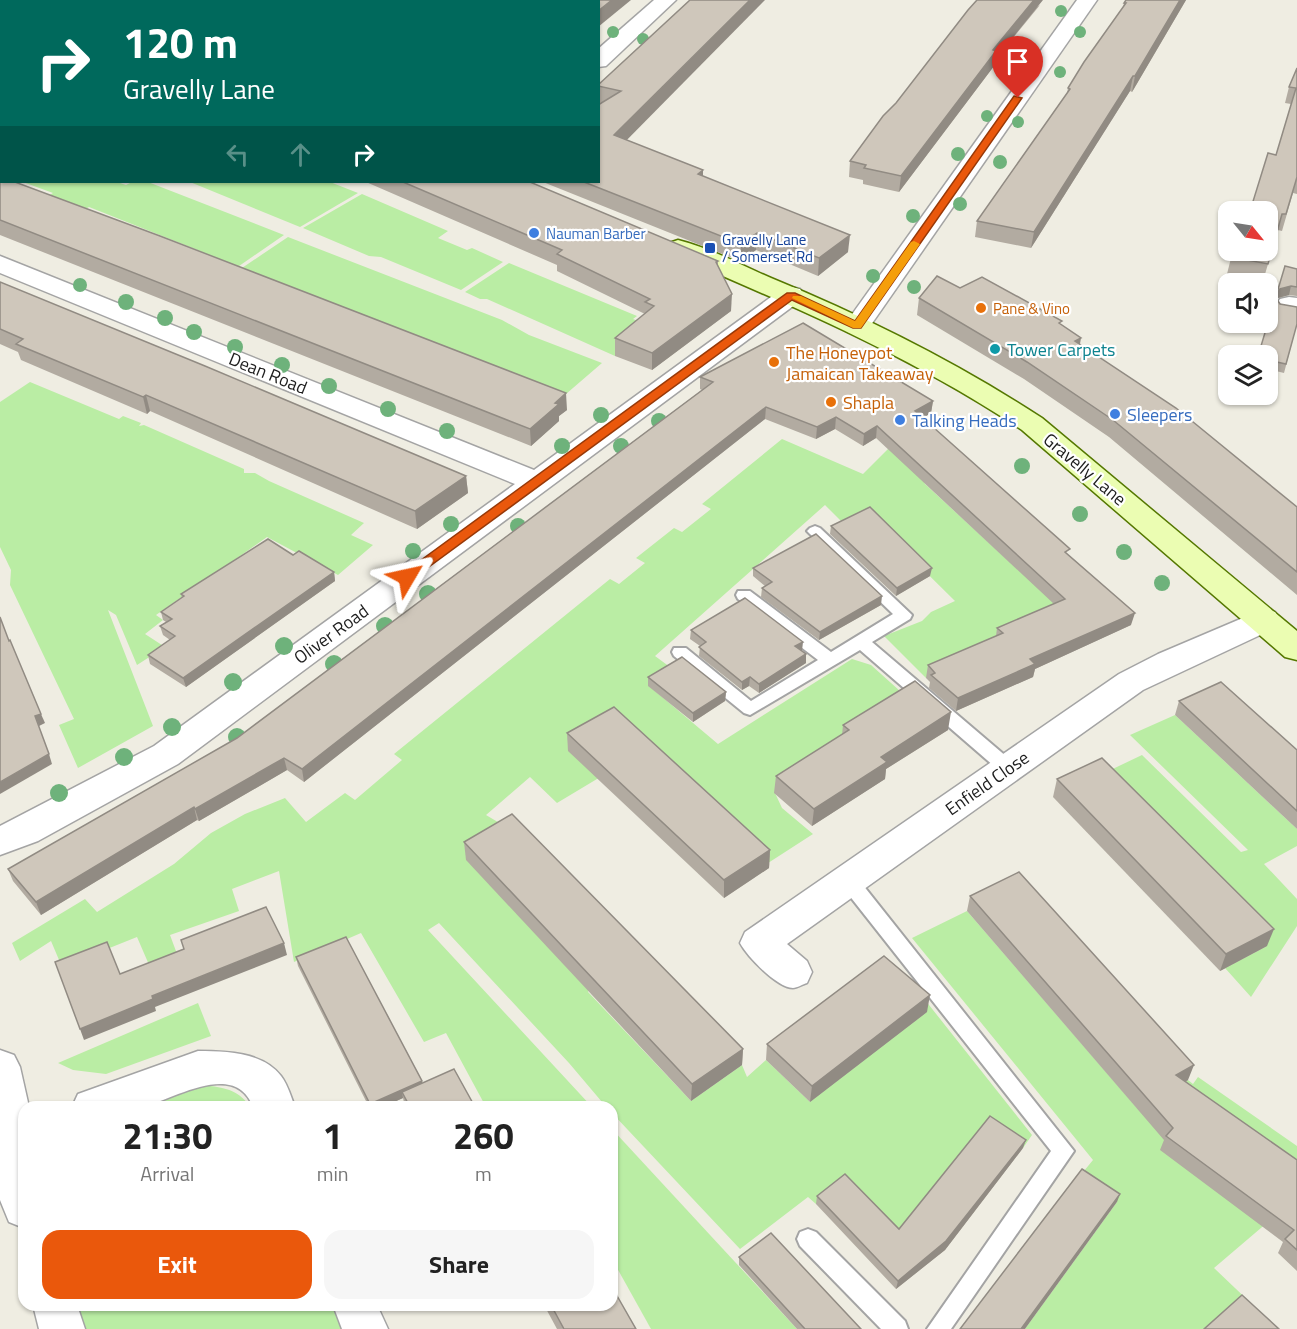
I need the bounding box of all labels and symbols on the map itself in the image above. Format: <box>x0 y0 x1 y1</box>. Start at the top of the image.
pin <box>992 36 1043 98</box>
north arrow <box>1218 201 1278 261</box>
place label: Nauman Barber <box>546 222 646 245</box>
marker: Nauman Barber <box>527 226 541 240</box>
place label: Gravelly Lane / Somerset Rd <box>722 228 813 268</box>
marker: Gravelly Lane / Somerset Rd <box>703 241 717 255</box>
place label: Pane & Vino <box>993 297 1070 320</box>
marker: Pane & Vino <box>974 301 988 315</box>
place label: Tower Carpets <box>1007 336 1115 363</box>
place label: The Honeypot Jamaican Takeaway <box>786 339 934 387</box>
marker: Tower Carpets <box>988 342 1002 356</box>
street label: Dean Road <box>225 345 311 401</box>
marker: The Honeypot Jamaican Takeaway <box>767 355 781 369</box>
place label: Shapla <box>843 389 894 416</box>
marker: Shapla <box>824 395 838 409</box>
place label: Sleepers <box>1127 401 1192 428</box>
place label: Talking Heads <box>912 407 1017 434</box>
marker: Sleepers <box>1108 407 1122 421</box>
marker: Talking Heads <box>893 413 907 427</box>
street label: Gravelly Lane <box>1038 426 1132 512</box>
position arrow <box>375 545 439 609</box>
street label: Oliver Road <box>288 598 374 670</box>
street label: Enfield Close <box>939 744 1035 822</box>

